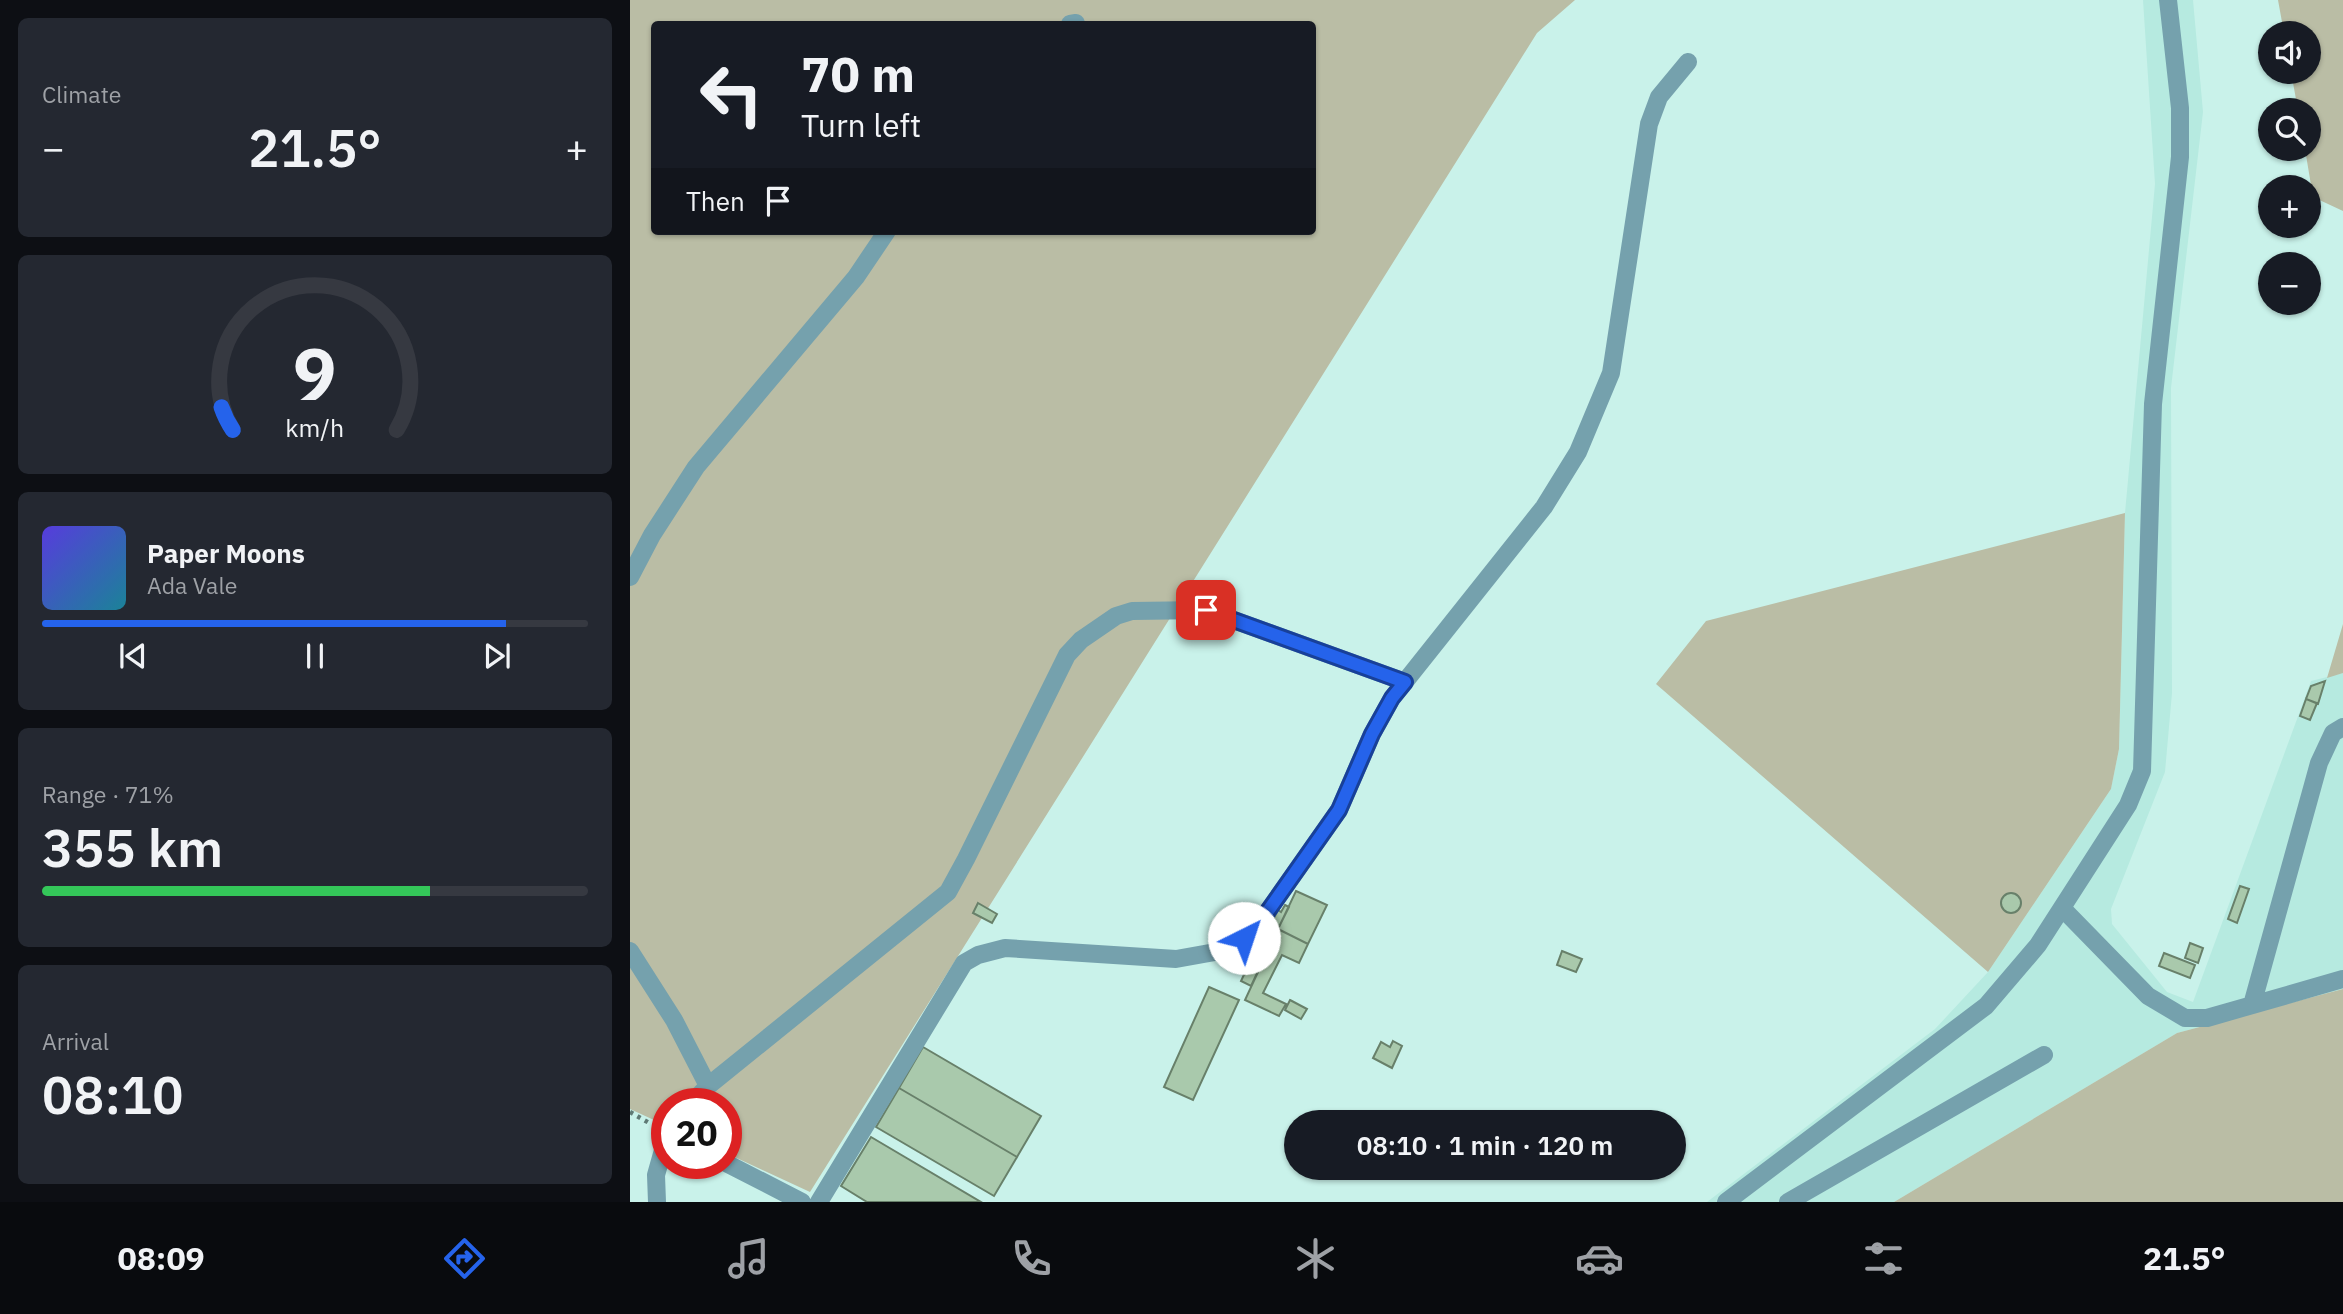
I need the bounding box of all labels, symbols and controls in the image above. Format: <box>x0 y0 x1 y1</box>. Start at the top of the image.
map controls <box>2258 21 2321 315</box>
button: sound <box>2258 21 2321 84</box>
text: 70 m <box>801 42 915 105</box>
icon: left <box>686 49 777 140</box>
text: Climate <box>42 79 121 109</box>
button: search <box>2258 98 2321 161</box>
text: Turn left <box>801 104 921 146</box>
text: 21.5° <box>248 114 382 181</box>
text: − <box>42 123 65 172</box>
text: + <box>565 123 588 172</box>
button: + <box>2258 175 2321 238</box>
icon: arrive <box>759 182 797 220</box>
text: Then <box>686 184 745 218</box>
button: − <box>2258 252 2321 315</box>
text: 9 <box>293 326 337 421</box>
text: km/h <box>286 411 344 444</box>
text: Paper Moons <box>147 536 305 570</box>
text: Ada Vale <box>147 570 237 600</box>
pin <box>1176 580 1236 640</box>
icon: arrive <box>1187 591 1225 629</box>
icon: previous <box>114 637 152 675</box>
icon: pause <box>296 637 334 675</box>
icon: next <box>478 637 516 675</box>
text: Range · 71% <box>42 779 174 809</box>
text: 355 km <box>42 814 223 881</box>
position arrow <box>1207 901 1281 975</box>
text: Arrival <box>42 1026 109 1056</box>
text: 08:10 <box>42 1061 183 1128</box>
speed limit sign: 20 <box>651 1088 742 1179</box>
text: 08:10 · 1 min · 120 m <box>1357 1128 1613 1162</box>
icon: directions <box>440 1234 489 1283</box>
icon: music <box>724 1234 773 1283</box>
icon: phone <box>1007 1234 1056 1283</box>
icon: climate <box>1291 1234 1340 1283</box>
icon: car <box>1575 1234 1624 1283</box>
icon: filters <box>1859 1234 1908 1283</box>
text: 08:09 <box>117 1237 205 1279</box>
text: 21.5° <box>2143 1237 2226 1279</box>

